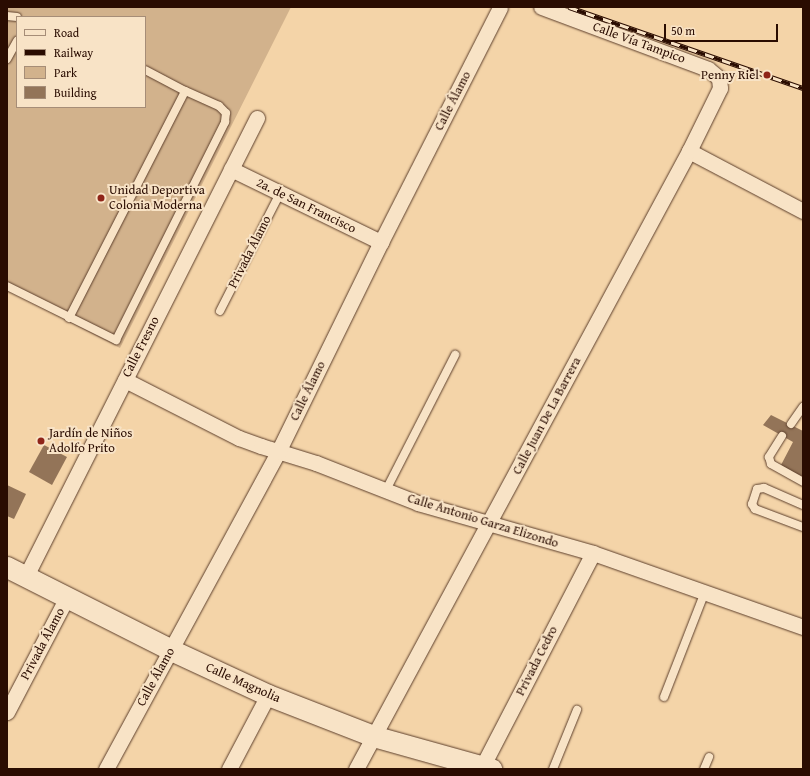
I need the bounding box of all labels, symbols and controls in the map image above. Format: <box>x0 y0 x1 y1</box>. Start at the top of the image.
legend <box>16 16 146 108</box>
scale bar <box>666 16 780 42</box>
street label: Calle Vía Tampico <box>591 19 687 67</box>
text: 50 m <box>671 22 695 39</box>
text: Road <box>54 24 79 41</box>
text: Railway <box>54 44 93 61</box>
text: Park <box>54 64 77 81</box>
place label: Penny Riel <box>701 67 759 83</box>
street label: Calle Álamo <box>431 69 475 133</box>
marker: Penny Riel <box>762 70 772 80</box>
text: Building <box>54 84 97 101</box>
street label: 2a. de San Francisco <box>254 175 358 237</box>
place label: Unidad Deportiva Colonia Moderna <box>109 183 205 214</box>
marker: Unidad Deportiva Colonia Moderna <box>96 193 106 203</box>
street label: Privada Álamo <box>225 213 275 291</box>
street label: Calle Fresno <box>119 314 163 380</box>
street label: Calle Juan De La Barrera <box>509 355 585 477</box>
street label: Calle Álamo <box>287 359 329 423</box>
place label: Jardín de Niños Adolfo Prito <box>49 426 132 457</box>
marker: Jardín de Niños Adolfo Prito <box>36 436 46 446</box>
street label: Calle Antonio Garza Elizondo <box>406 491 560 551</box>
street label: Privada Álamo <box>18 605 68 683</box>
street label: Privada Cedro <box>513 624 561 698</box>
street label: Calle Álamo <box>134 645 178 709</box>
street label: Calle Magnolia <box>203 660 283 706</box>

